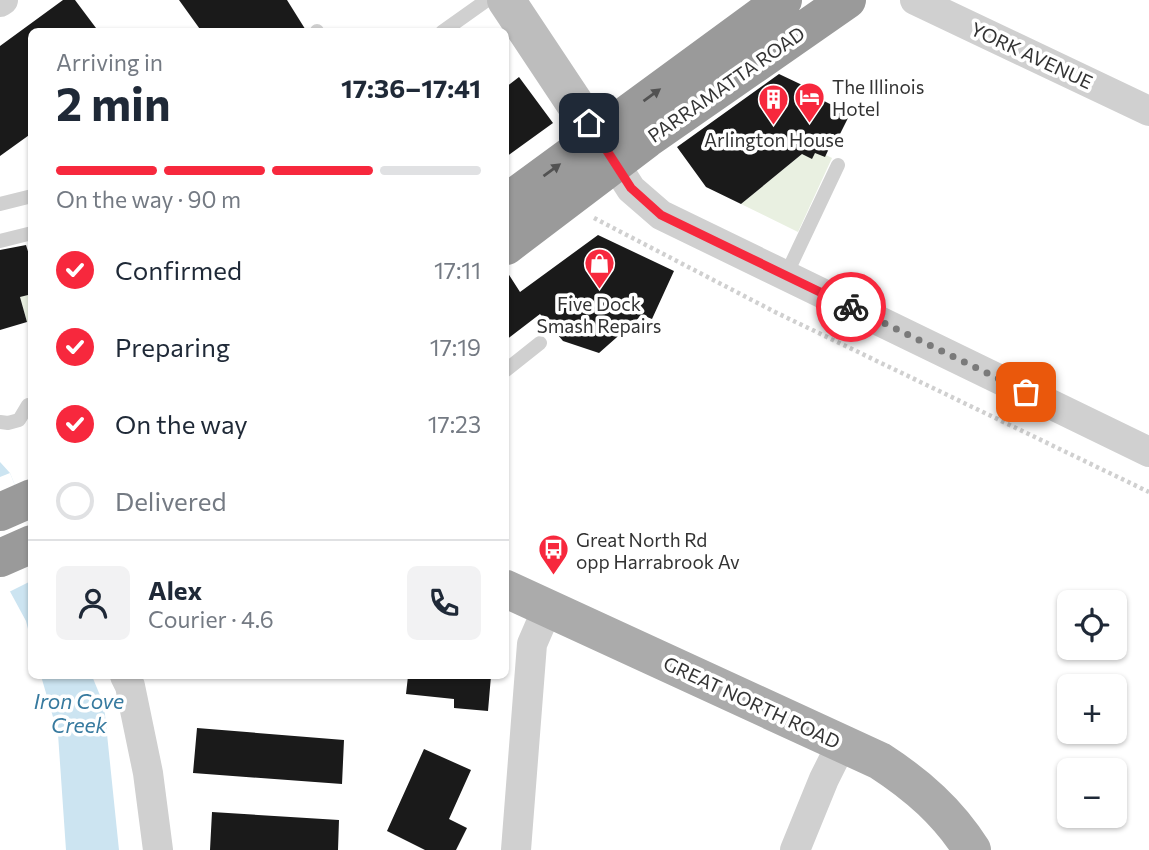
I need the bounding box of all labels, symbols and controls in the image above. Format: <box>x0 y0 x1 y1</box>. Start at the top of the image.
street label: YORK AVENUE <box>967 17 1097 93</box>
street label: PARRAMATTA ROAD <box>643 21 809 147</box>
text: Arriving in <box>56 48 163 76</box>
text: 17:36–17:41 <box>341 72 481 103</box>
text: 2 min <box>56 74 171 130</box>
place label: The Illinois Hotel <box>832 75 924 120</box>
hotel icon: The Illinois Hotel <box>792 80 826 124</box>
building icon: Arlington House <box>757 83 791 127</box>
one-way arrow <box>643 88 661 102</box>
pin <box>559 93 619 153</box>
icon: home <box>570 104 608 142</box>
place label: Arlington House <box>704 128 844 151</box>
one-way arrow <box>543 164 561 178</box>
text: On the way · 90 m <box>56 185 241 213</box>
shop icon: Five Dock Smash Repairs <box>582 247 616 291</box>
icon: check <box>56 251 94 289</box>
text: Confirmed <box>115 254 242 285</box>
text: 17:11 <box>434 256 481 284</box>
courier <box>816 272 886 342</box>
icon: bike <box>832 288 870 326</box>
place label: Five Dock Smash Repairs <box>537 292 661 337</box>
icon: check <box>56 328 94 366</box>
text: Preparing <box>115 331 230 362</box>
text: 17:19 <box>430 333 481 361</box>
pin <box>996 362 1056 422</box>
icon: bag <box>1007 373 1045 411</box>
icon: check <box>56 405 94 443</box>
text: On the way <box>115 408 248 439</box>
text: 17:23 <box>428 410 481 438</box>
text: Delivered <box>115 485 226 516</box>
place label: Great North Rd opp Harrabrook Av <box>576 528 740 573</box>
bus stop icon: Great North Rd opp Harrabrook Av <box>536 533 570 577</box>
button: person <box>56 566 130 640</box>
button: phone <box>407 566 481 640</box>
text: Alex <box>148 574 202 605</box>
map controls <box>1057 590 1127 828</box>
button: locate <box>1057 590 1127 660</box>
text: Courier · 4.6 <box>148 605 274 633</box>
street label: GREAT NORTH ROAD <box>660 651 844 753</box>
button: + <box>1057 674 1127 744</box>
water label: Iron Cove Creek <box>34 688 124 737</box>
button: − <box>1057 758 1127 828</box>

